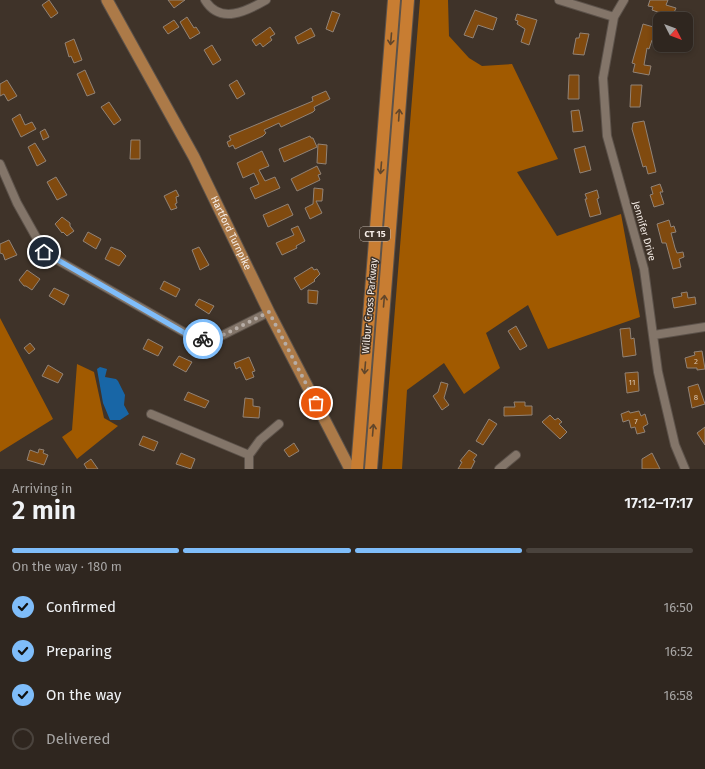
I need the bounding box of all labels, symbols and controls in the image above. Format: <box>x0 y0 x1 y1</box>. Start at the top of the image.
north arrow <box>653 12 693 52</box>
map controls <box>653 12 693 52</box>
one-way arrow <box>387 32 395 45</box>
one-way arrow <box>395 109 402 122</box>
one-way arrow <box>377 161 384 174</box>
street label: Hartford Turnpike <box>208 194 254 272</box>
street label: Jennifer Drive <box>630 200 658 262</box>
road number: CT 15 <box>360 227 390 241</box>
pin <box>27 235 61 269</box>
icon: home <box>33 241 55 263</box>
street label: Wilbur Cross Parkway <box>360 258 380 354</box>
one-way arrow <box>380 294 388 307</box>
courier <box>183 319 223 359</box>
icon: bike <box>192 328 214 350</box>
house number: 2 <box>694 357 698 366</box>
one-way arrow <box>361 361 368 374</box>
house number: 11 <box>629 378 635 387</box>
pin <box>299 386 333 420</box>
icon: bag <box>305 392 327 414</box>
house number: 8 <box>694 393 699 402</box>
house number: 7 <box>634 417 638 426</box>
one-way arrow <box>370 424 377 437</box>
text: Arriving in <box>12 481 72 496</box>
text: 17:12–17:17 <box>624 494 693 512</box>
text: 2 min <box>12 495 76 526</box>
text: On the way · 180 m <box>12 559 122 574</box>
icon: check <box>12 596 34 618</box>
text: Confirmed <box>46 598 116 616</box>
text: 16:50 <box>664 600 693 615</box>
icon: check <box>12 640 34 662</box>
text: Preparing <box>46 642 111 660</box>
text: 16:52 <box>664 644 693 659</box>
icon: check <box>12 684 34 706</box>
text: On the way <box>46 686 121 704</box>
text: 16:58 <box>664 688 693 703</box>
text: Delivered <box>46 730 110 748</box>

